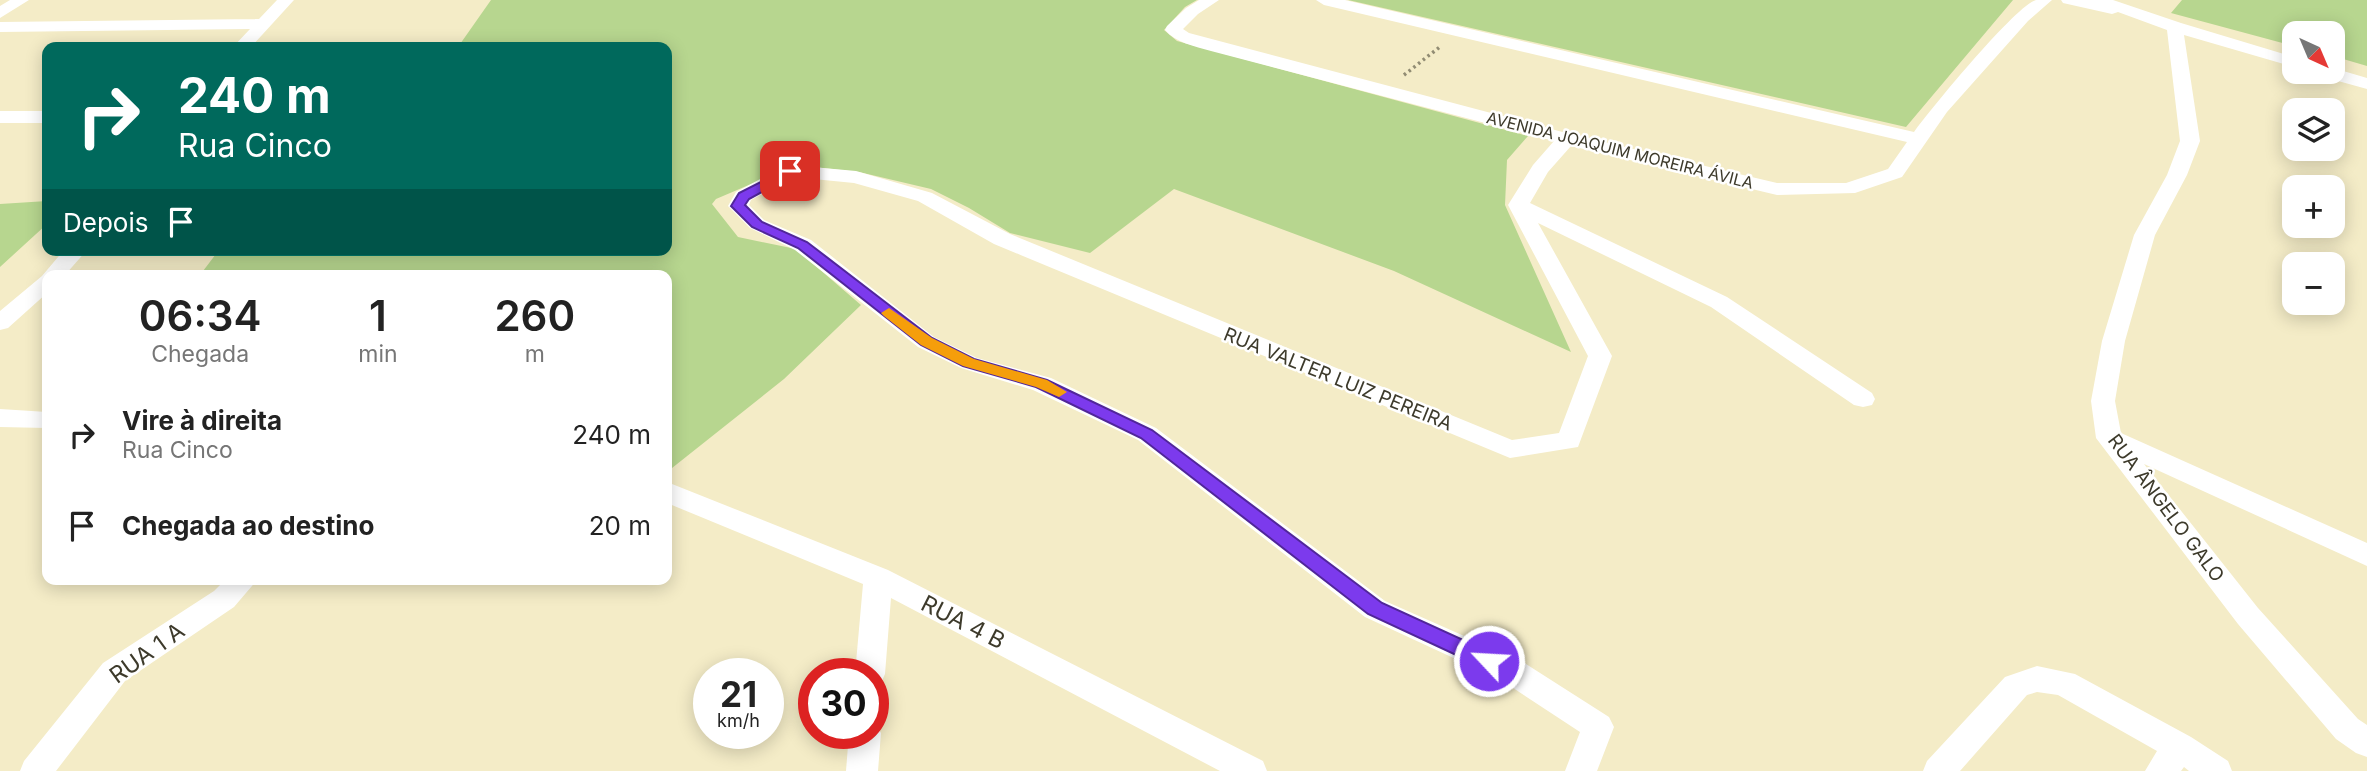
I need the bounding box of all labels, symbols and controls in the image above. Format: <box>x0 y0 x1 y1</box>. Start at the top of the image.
north arrow <box>2282 21 2345 84</box>
map controls <box>2282 21 2345 315</box>
text: 240 m <box>178 66 331 125</box>
icon: right <box>63 70 154 161</box>
button: layers <box>2282 98 2345 161</box>
street label: AVENIDA JOAQUIM MOREIRA ÁVILA <box>1485 107 1755 193</box>
text: Rua Cinco <box>178 126 332 165</box>
pin <box>760 141 820 201</box>
icon: arrive <box>771 152 809 190</box>
button: + <box>2282 175 2345 238</box>
icon: arrive <box>162 203 200 241</box>
text: Depois <box>63 207 148 238</box>
button: − <box>2282 252 2345 315</box>
text: 06:34 <box>139 290 261 341</box>
text: 1 <box>369 290 387 341</box>
text: 260 <box>494 290 575 341</box>
street label: RUA VALTER LUIZ PEREIRA <box>1220 323 1456 435</box>
text: Chegada <box>151 340 249 368</box>
text: min <box>358 340 398 368</box>
text: m <box>525 340 545 368</box>
text: Vire à direita <box>122 405 282 436</box>
icon: right <box>63 416 101 454</box>
text: 240 m <box>572 419 651 450</box>
street label: RUA ÂNGELO GALO <box>2103 430 2229 586</box>
text: Rua Cinco <box>122 436 233 464</box>
icon: arrive <box>63 507 101 545</box>
text: Chegada ao destino <box>122 510 374 541</box>
text: 20 m <box>589 510 651 541</box>
street label: RUA 4 B <box>916 589 1010 655</box>
street label: RUA 1 A <box>104 616 190 689</box>
position arrow <box>1452 624 1526 698</box>
speed limit sign: 30 <box>798 658 889 749</box>
text: 21 <box>720 673 757 715</box>
text: km/h <box>717 710 760 731</box>

